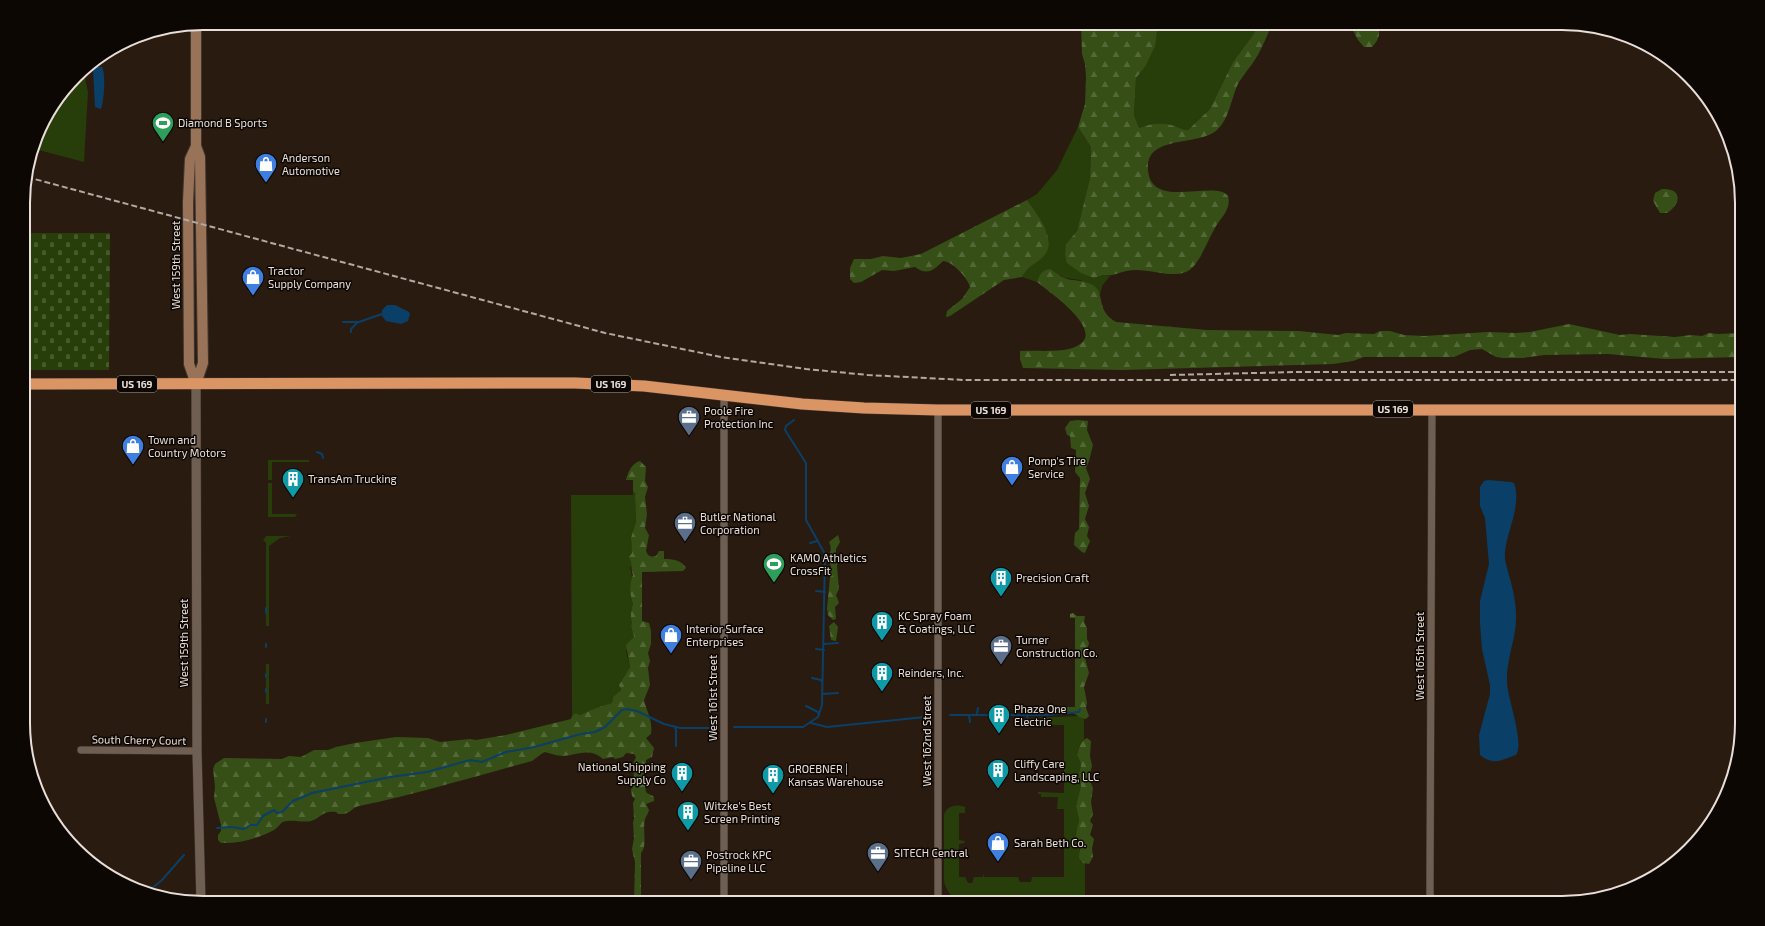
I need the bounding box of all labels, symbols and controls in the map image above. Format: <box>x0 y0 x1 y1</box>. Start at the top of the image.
sports icon: Diamond B Sports <box>150 110 176 143</box>
place label: Diamond B Sports <box>178 116 268 129</box>
shop icon: Anderson Automotive <box>253 151 279 184</box>
place label: Anderson Automotive <box>282 151 340 177</box>
street label: West 159th Street <box>169 221 182 309</box>
shop icon: Tractor Supply Company <box>240 264 266 297</box>
place label: Tractor Supply Company <box>268 264 351 290</box>
road number: US 169 <box>117 376 157 392</box>
road number: US 169 <box>591 376 631 392</box>
road number: US 169 <box>1373 401 1413 417</box>
road number: US 169 <box>971 402 1011 418</box>
office icon: Poole Fire Protection Inc <box>676 404 702 437</box>
place label: Poole Fire Protection Inc <box>704 404 773 430</box>
shop icon: Town and Country Motors <box>120 433 146 466</box>
place label: Town and Country Motors <box>148 433 227 459</box>
shop icon: Pomp's Tire Service <box>999 454 1025 487</box>
place label: Pomp's Tire Service <box>1028 454 1086 480</box>
building icon: TransAm Trucking <box>280 466 306 499</box>
place label: TransAm Trucking <box>308 472 397 485</box>
office icon: Butler National Corporation <box>672 510 698 543</box>
place label: Butler National Corporation <box>700 510 776 536</box>
sports icon: KAMO Athletics CrossFit <box>761 551 787 584</box>
place label: KAMO Athletics CrossFit <box>790 551 867 577</box>
building icon: Precision Craft <box>988 565 1014 598</box>
place label: Precision Craft <box>1016 571 1089 584</box>
street label: West 159th Street <box>177 599 190 687</box>
building icon: KC Spray Foam & Coatings, LLC <box>869 609 895 642</box>
place label: KC Spray Foam & Coatings, LLC <box>898 609 975 635</box>
street label: West 165th Street <box>1413 612 1426 700</box>
shop icon: Interior Surface Enterprises <box>658 622 684 655</box>
place label: Interior Surface Enterprises <box>686 622 764 648</box>
office icon: Turner Construction Co. <box>988 633 1014 666</box>
place label: Turner Construction Co. <box>1016 633 1098 659</box>
street label: West 161st Street <box>706 655 719 741</box>
building icon: Reinders, Inc. <box>869 660 895 693</box>
place label: Reinders, Inc. <box>898 666 964 679</box>
street label: West 162nd Street <box>920 696 933 786</box>
building icon: Phaze One Electric <box>986 702 1012 735</box>
place label: Phaze One Electric <box>1014 702 1067 728</box>
street label: South Cherry Court <box>92 732 186 747</box>
building icon: Cliffy Care Landscaping, LLC <box>985 757 1011 790</box>
place label: Cliffy Care Landscaping, LLC <box>1014 757 1099 783</box>
place label: National Shipping Supply Co <box>578 760 666 786</box>
building icon: National Shipping Supply Co <box>669 760 695 793</box>
building icon: GROEBNER | Kansas Warehouse <box>760 762 786 795</box>
place label: GROEBNER | Kansas Warehouse <box>788 762 883 788</box>
building icon: Witzke's Best Screen Printing <box>675 799 701 832</box>
place label: Witzke's Best Screen Printing <box>704 799 780 825</box>
shop icon: Sarah Beth Co. <box>985 830 1011 863</box>
place label: Sarah Beth Co. <box>1014 836 1086 849</box>
office icon: SITECH Central <box>865 840 891 873</box>
place label: SITECH Central <box>894 846 969 859</box>
office icon: Postrock KPC Pipeline LLC <box>678 848 704 881</box>
place label: Postrock KPC Pipeline LLC <box>706 848 772 874</box>

